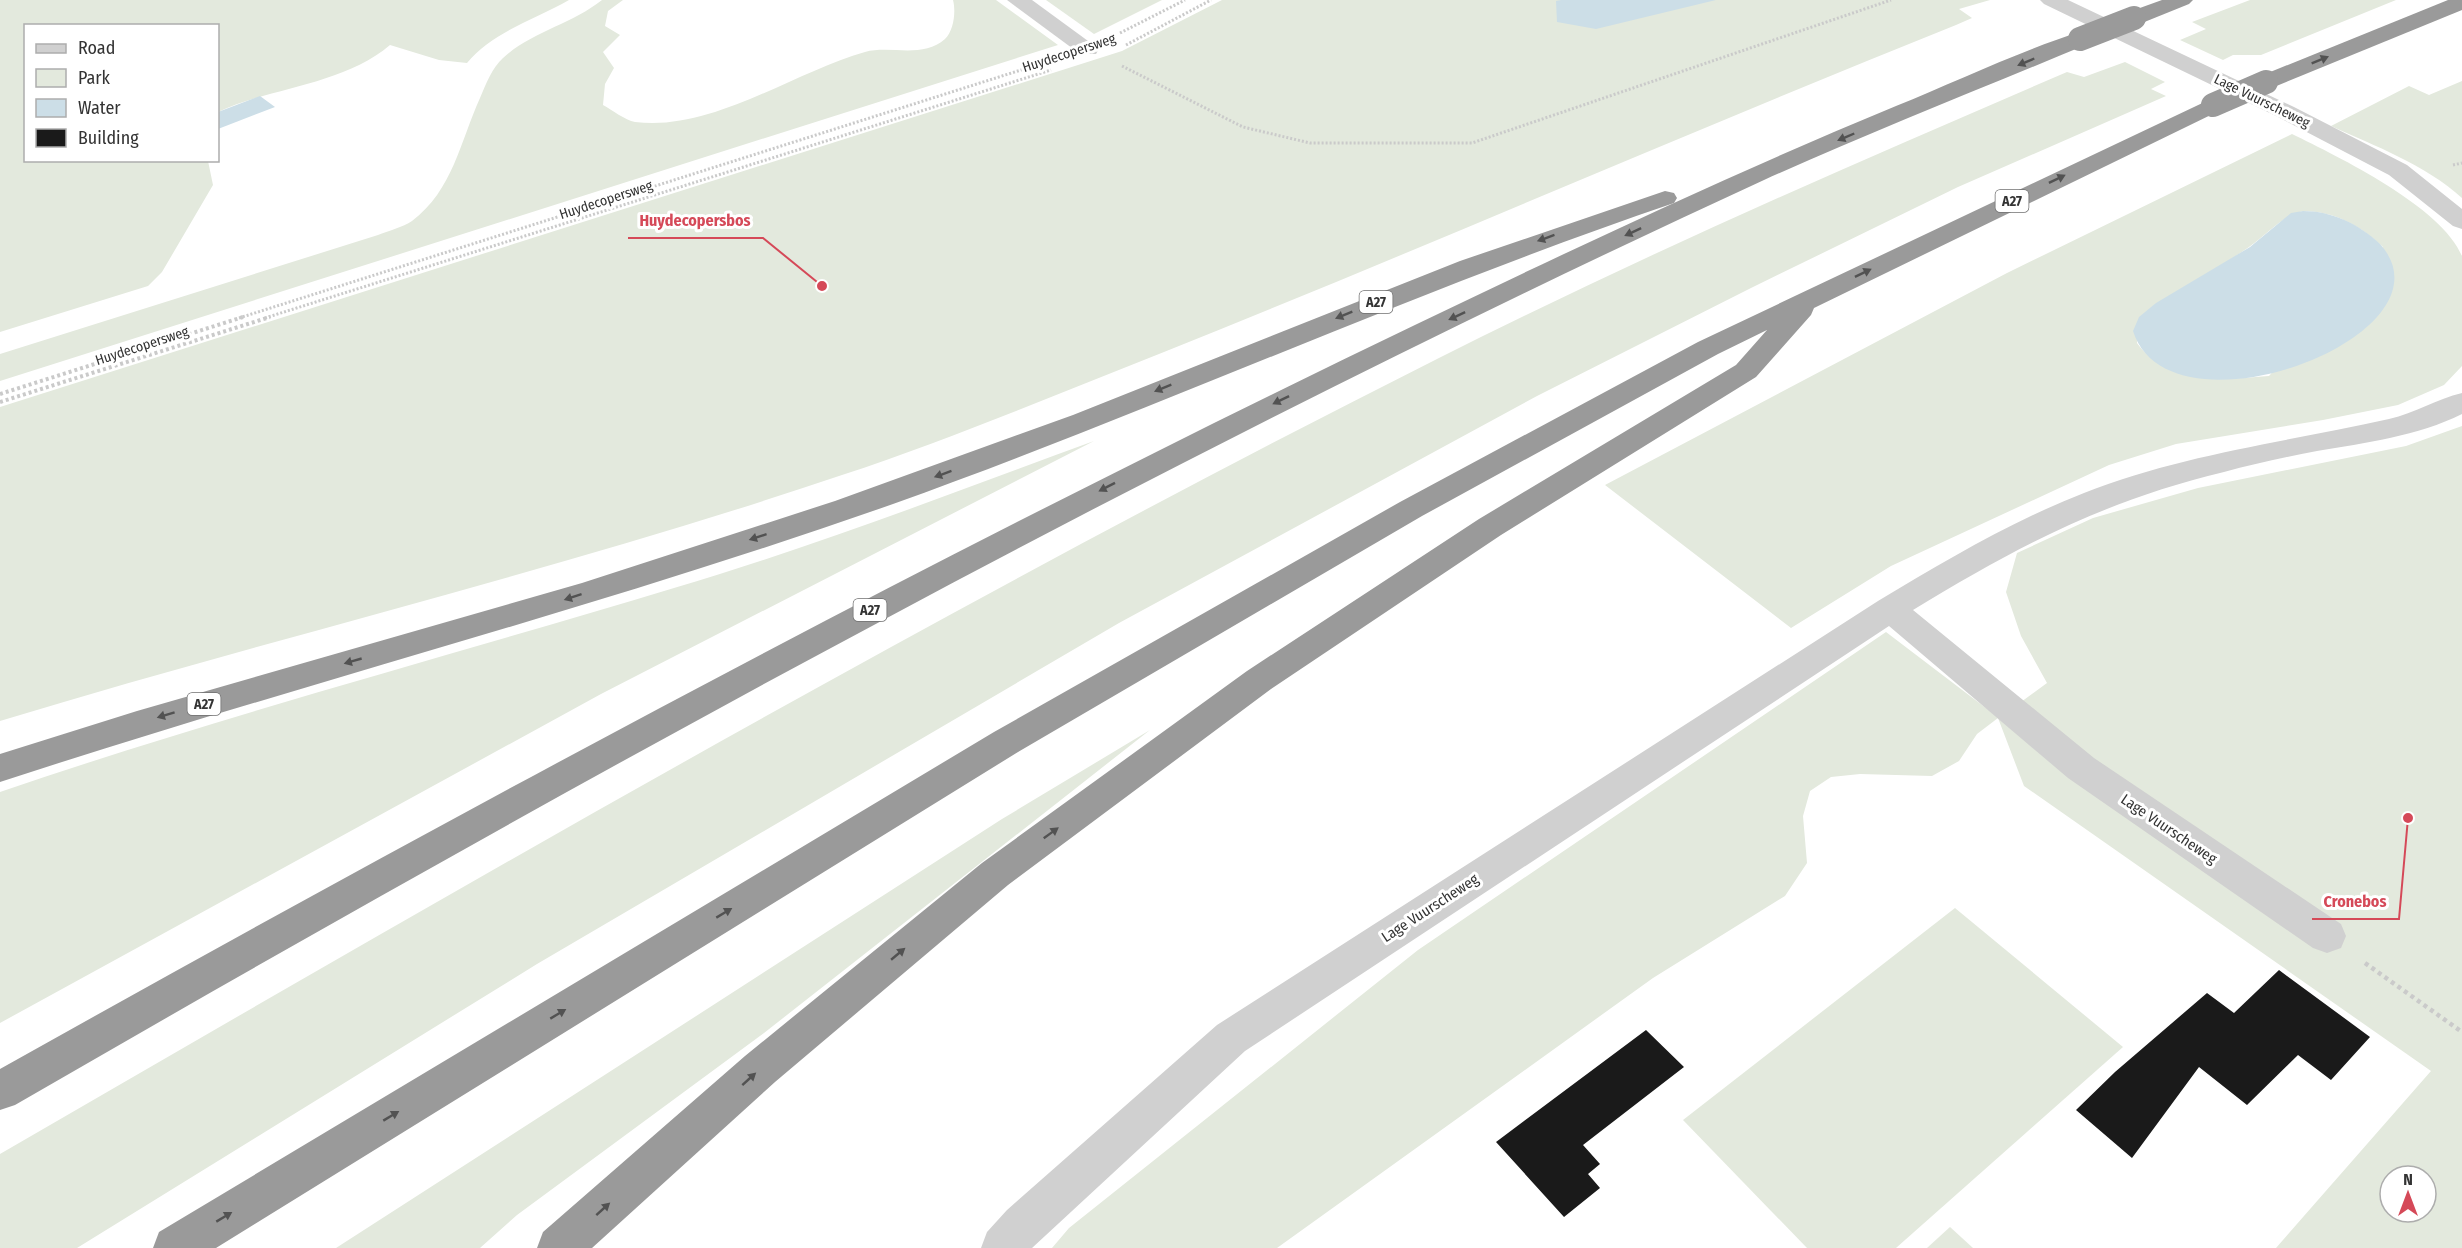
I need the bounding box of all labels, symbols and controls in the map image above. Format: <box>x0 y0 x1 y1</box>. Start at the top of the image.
legend <box>24 24 219 162</box>
street label: Huydecopersweg <box>1020 30 1118 76</box>
text: Road <box>78 37 115 59</box>
one-way arrow <box>2311 55 2329 64</box>
one-way arrow <box>2017 58 2035 67</box>
text: Park <box>78 67 111 89</box>
street label: Lage Vuurscheweg <box>2211 70 2313 132</box>
text: Water <box>78 97 121 119</box>
text: Building <box>78 127 139 149</box>
one-way arrow <box>1837 133 1855 142</box>
one-way arrow <box>2049 175 2066 184</box>
street label: Huydecopersweg <box>557 177 655 223</box>
road number: A27 <box>1996 190 2028 212</box>
callout: Huydecopersbos <box>628 204 763 238</box>
text: Huydecopersbos <box>639 211 751 230</box>
one-way arrow <box>1625 228 1642 237</box>
one-way arrow <box>1537 234 1555 244</box>
one-way arrow <box>1854 268 1871 278</box>
road number: A27 <box>1360 291 1392 313</box>
one-way arrow <box>1335 311 1353 320</box>
one-way arrow <box>1448 311 1465 320</box>
street label: Huydecopersweg <box>93 323 191 369</box>
one-way arrow <box>1154 384 1172 393</box>
one-way arrow <box>1273 396 1290 405</box>
one-way arrow <box>934 470 952 479</box>
one-way arrow <box>1098 482 1116 492</box>
one-way arrow <box>749 533 767 542</box>
one-way arrow <box>564 593 582 602</box>
road number: A27 <box>854 599 886 621</box>
one-way arrow <box>344 657 362 666</box>
road number: A27 <box>188 693 220 715</box>
one-way arrow <box>157 711 175 720</box>
street label: Lage Vuurscheweg <box>2118 790 2220 868</box>
one-way arrow <box>1042 827 1058 839</box>
street label: Lage Vuurscheweg <box>1378 870 1482 946</box>
callout: Cronebos <box>2312 885 2399 919</box>
text: Cronebos <box>2324 892 2386 911</box>
one-way arrow <box>716 907 732 918</box>
one-way arrow <box>890 948 906 961</box>
one-way arrow <box>550 1009 566 1020</box>
one-way arrow <box>741 1072 756 1086</box>
one-way arrow <box>383 1110 399 1121</box>
north arrow <box>2378 1164 2438 1224</box>
text: N <box>2403 1170 2413 1189</box>
one-way arrow <box>595 1203 610 1216</box>
one-way arrow <box>216 1211 232 1222</box>

